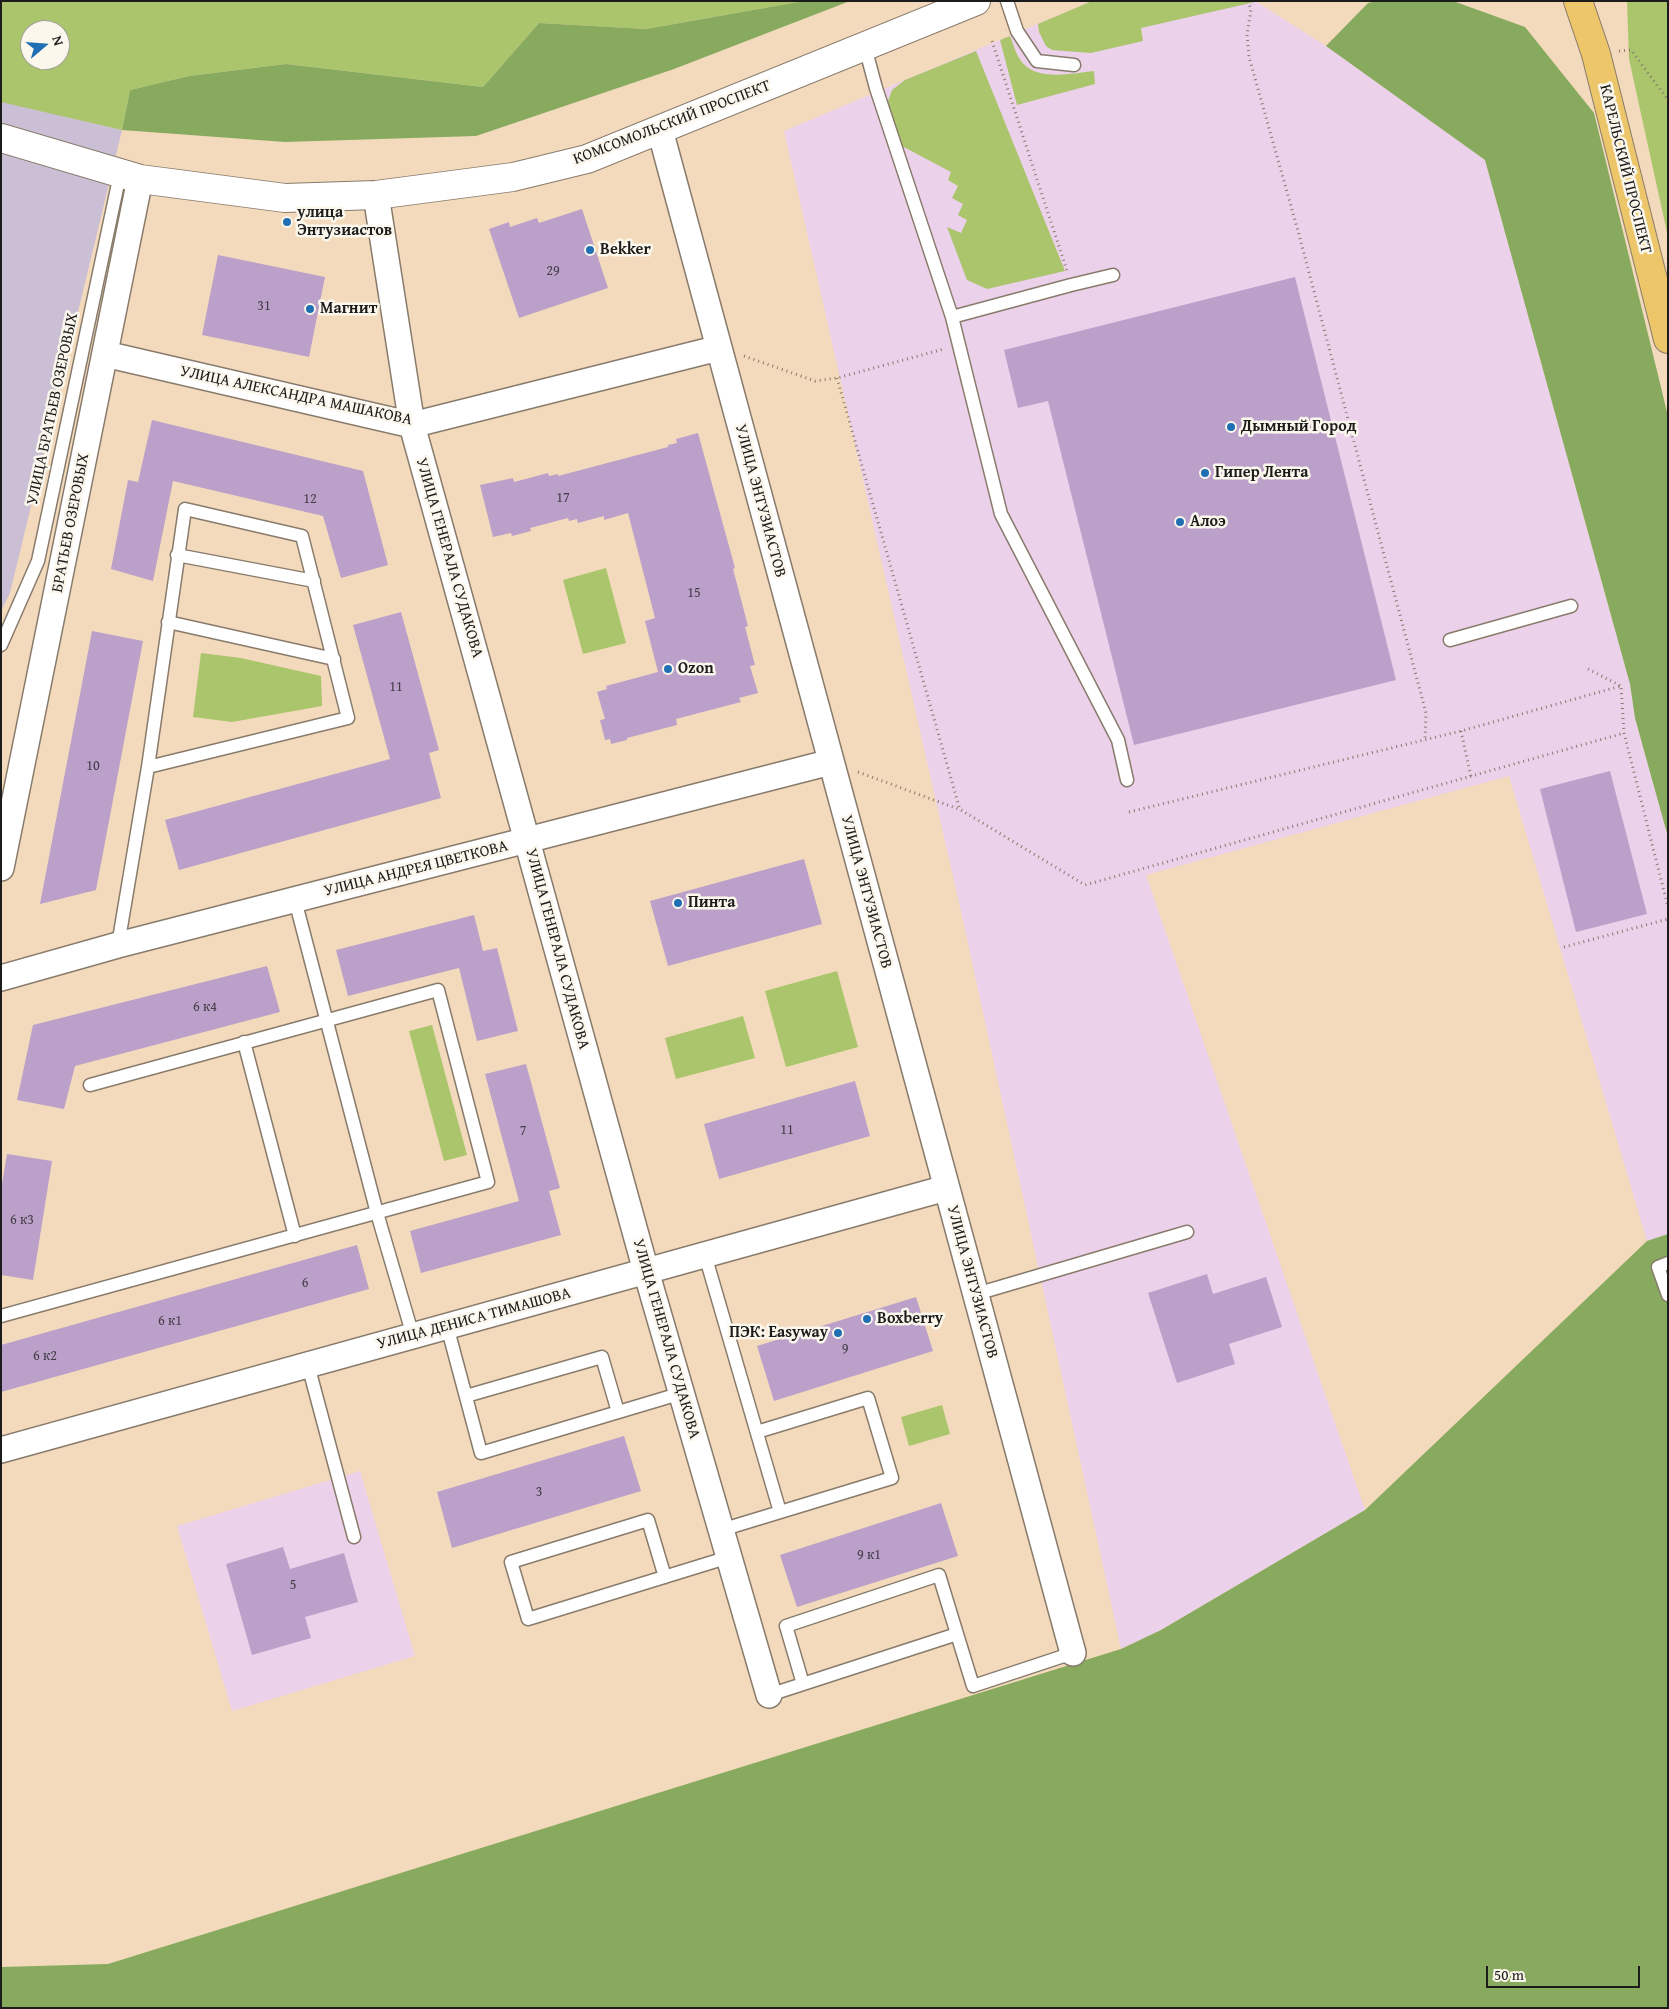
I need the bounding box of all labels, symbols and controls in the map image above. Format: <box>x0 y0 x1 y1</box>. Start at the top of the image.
north arrow <box>20 20 70 70</box>
text: N <box>47 33 69 48</box>
street label: КОМСОМОЛЬСКИЙ ПРОСПЕКТ <box>571 76 773 170</box>
street label: КАРЕЛЬСКИЙ ПРОСПЕКТ <box>1595 83 1655 255</box>
place label: улица Энтузиастов <box>297 203 392 241</box>
marker: улица Энтузиастов <box>281 216 293 228</box>
place label: Bekker <box>600 240 651 260</box>
marker: Bekker <box>584 244 596 256</box>
house number: 29 <box>546 263 560 279</box>
house number: 31 <box>257 298 271 314</box>
place label: Магнит <box>320 299 377 319</box>
marker: Магнит <box>304 303 316 315</box>
street label: УЛИЦА БРАТЬЕВ ОЗЕРОВЫХ <box>23 311 83 507</box>
street label: УЛИЦА АЛЕКСАНДРА МАШАКОВА <box>178 362 414 430</box>
place label: Дымный Город <box>1241 417 1357 437</box>
marker: Дымный Город <box>1225 421 1237 433</box>
street label: УЛИЦА ЭНТУЗИАСТОВ <box>730 422 790 580</box>
street label: БРАТЬЕВ ОЗЕРОВЫХ <box>48 452 94 594</box>
street label: УЛИЦА ГЕНЕРАЛА СУДАКОВА <box>411 456 487 660</box>
place label: Гипер Лента <box>1215 463 1308 483</box>
marker: Гипер Лента <box>1199 467 1211 479</box>
house number: 17 <box>556 490 570 506</box>
house number: 12 <box>303 491 317 507</box>
place label: Алоэ <box>1190 512 1226 532</box>
marker: Алоэ <box>1174 516 1186 528</box>
house number: 15 <box>687 585 701 601</box>
place label: Ozon <box>678 659 714 679</box>
marker: Ozon <box>662 663 674 675</box>
house number: 11 <box>389 679 403 695</box>
house number: 10 <box>86 758 100 774</box>
street label: УЛИЦА ЭНТУЗИАСТОВ <box>836 813 896 971</box>
street label: УЛИЦА АНДРЕЯ ЦВЕТКОВА <box>322 837 510 901</box>
street label: УЛИЦА ГЕНЕРАЛА СУДАКОВА <box>521 846 593 1052</box>
place label: Пинта <box>688 893 735 913</box>
marker: Пинта <box>672 897 684 909</box>
house number: 6 к4 <box>193 999 217 1015</box>
house number: 11 <box>780 1122 794 1138</box>
house number: 7 <box>520 1123 526 1139</box>
street label: УЛИЦА ЭНТУЗИАСТОВ <box>942 1203 1002 1361</box>
house number: 6 к3 <box>10 1212 34 1228</box>
street label: УЛИЦА ГЕНЕРАЛА СУДАКОВА <box>628 1237 704 1441</box>
house number: 6 <box>302 1275 308 1291</box>
street label: УЛИЦА ДЕНИСА ТИМАШОВА <box>375 1284 573 1354</box>
place label: Boxberry <box>877 1309 943 1329</box>
house number: 6 к1 <box>158 1313 182 1329</box>
marker: Boxberry <box>861 1313 873 1325</box>
place label: ПЭК: Easyway <box>729 1323 828 1343</box>
marker: ПЭК: Easyway <box>832 1327 844 1339</box>
house number: 9 <box>842 1341 848 1357</box>
house number: 6 к2 <box>33 1348 57 1364</box>
house number: 3 <box>536 1484 542 1500</box>
house number: 9 к1 <box>857 1547 881 1563</box>
house number: 5 <box>290 1577 296 1593</box>
scale bar <box>1489 1956 1643 1988</box>
text: 50 m <box>1494 1964 1524 1985</box>

